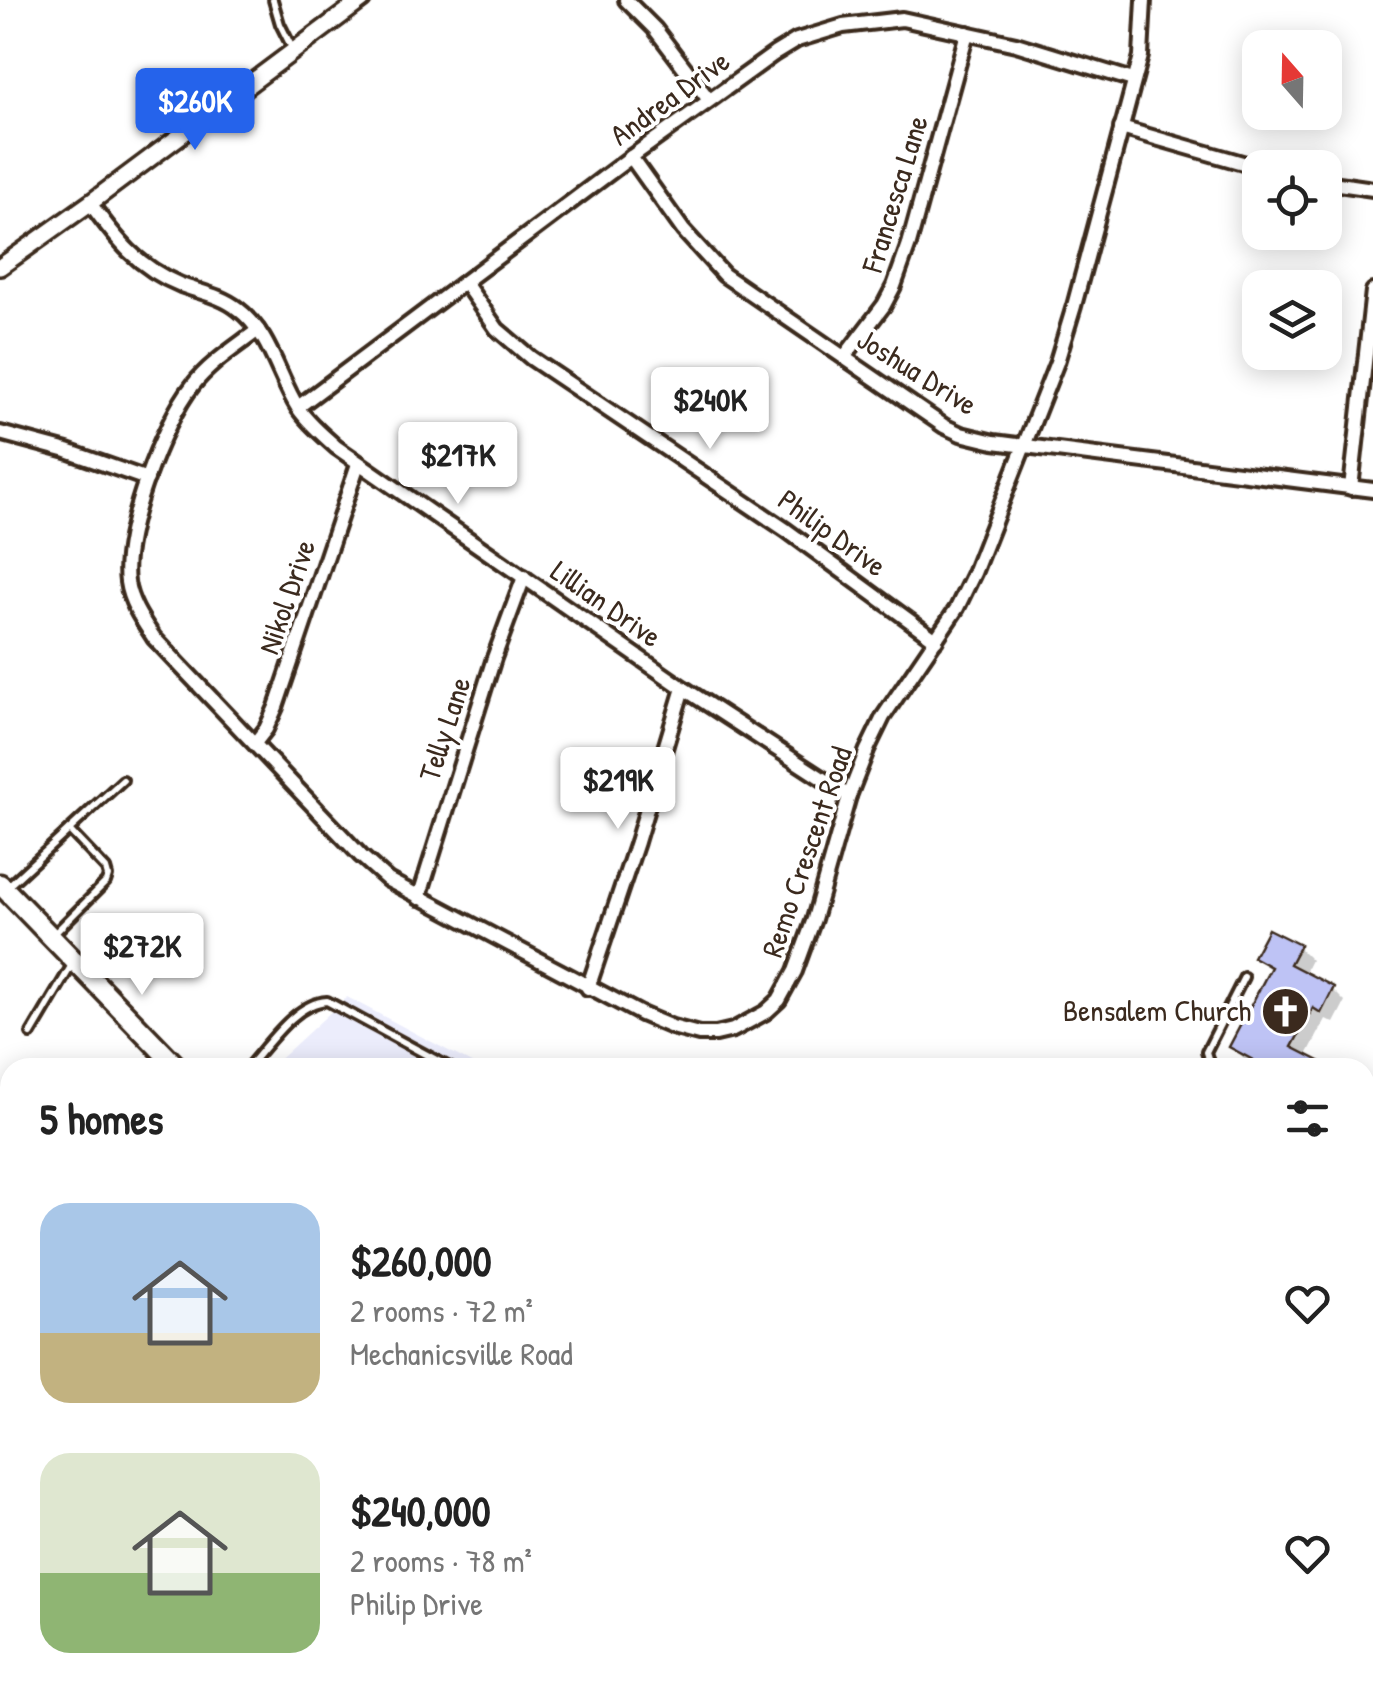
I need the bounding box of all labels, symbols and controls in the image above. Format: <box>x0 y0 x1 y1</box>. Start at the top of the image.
north arrow <box>1242 30 1342 130</box>
map controls <box>1242 30 1342 370</box>
street label: Andrea Drive <box>602 40 737 154</box>
pin: $260K <box>125 68 265 153</box>
text: $260K <box>157 79 233 122</box>
street label: Francesca Lane <box>851 110 937 278</box>
button: locate <box>1242 150 1342 250</box>
button: layers <box>1242 270 1342 370</box>
street label: Joshua Drive <box>850 319 985 424</box>
pin: $240K <box>640 367 780 452</box>
text: $240K <box>673 378 747 421</box>
pin: $217K <box>388 422 528 507</box>
text: $217K <box>420 433 496 476</box>
street label: Philip Drive <box>770 479 895 585</box>
street label: Nikol Drive <box>248 534 324 659</box>
street label: Lillian Drive <box>543 551 670 656</box>
street label: Telly Lane <box>409 672 480 786</box>
street label: Remo Crescent Road <box>751 741 861 962</box>
pin: $219K <box>548 747 688 832</box>
text: $219K <box>582 758 654 801</box>
pin: $272K <box>72 913 212 998</box>
text: $272K <box>103 924 181 967</box>
church icon: Bensalem Church <box>1260 985 1312 1037</box>
place label: Bensalem Church <box>1063 990 1251 1030</box>
text: 5 homes <box>40 1090 163 1147</box>
icon: filters <box>1280 1091 1335 1146</box>
text: $260,000 <box>350 1232 491 1289</box>
icon: home <box>120 1243 240 1363</box>
icon: heart <box>1280 1276 1335 1331</box>
text: 2 rooms · 72 m² <box>350 1289 533 1332</box>
text: Mechanicsville Road <box>350 1332 573 1375</box>
text: $240,000 <box>350 1482 490 1539</box>
icon: home <box>120 1493 240 1613</box>
icon: heart <box>1280 1526 1335 1581</box>
text: 2 rooms · 78 m² <box>350 1539 532 1582</box>
text: Philip Drive <box>350 1582 483 1625</box>

